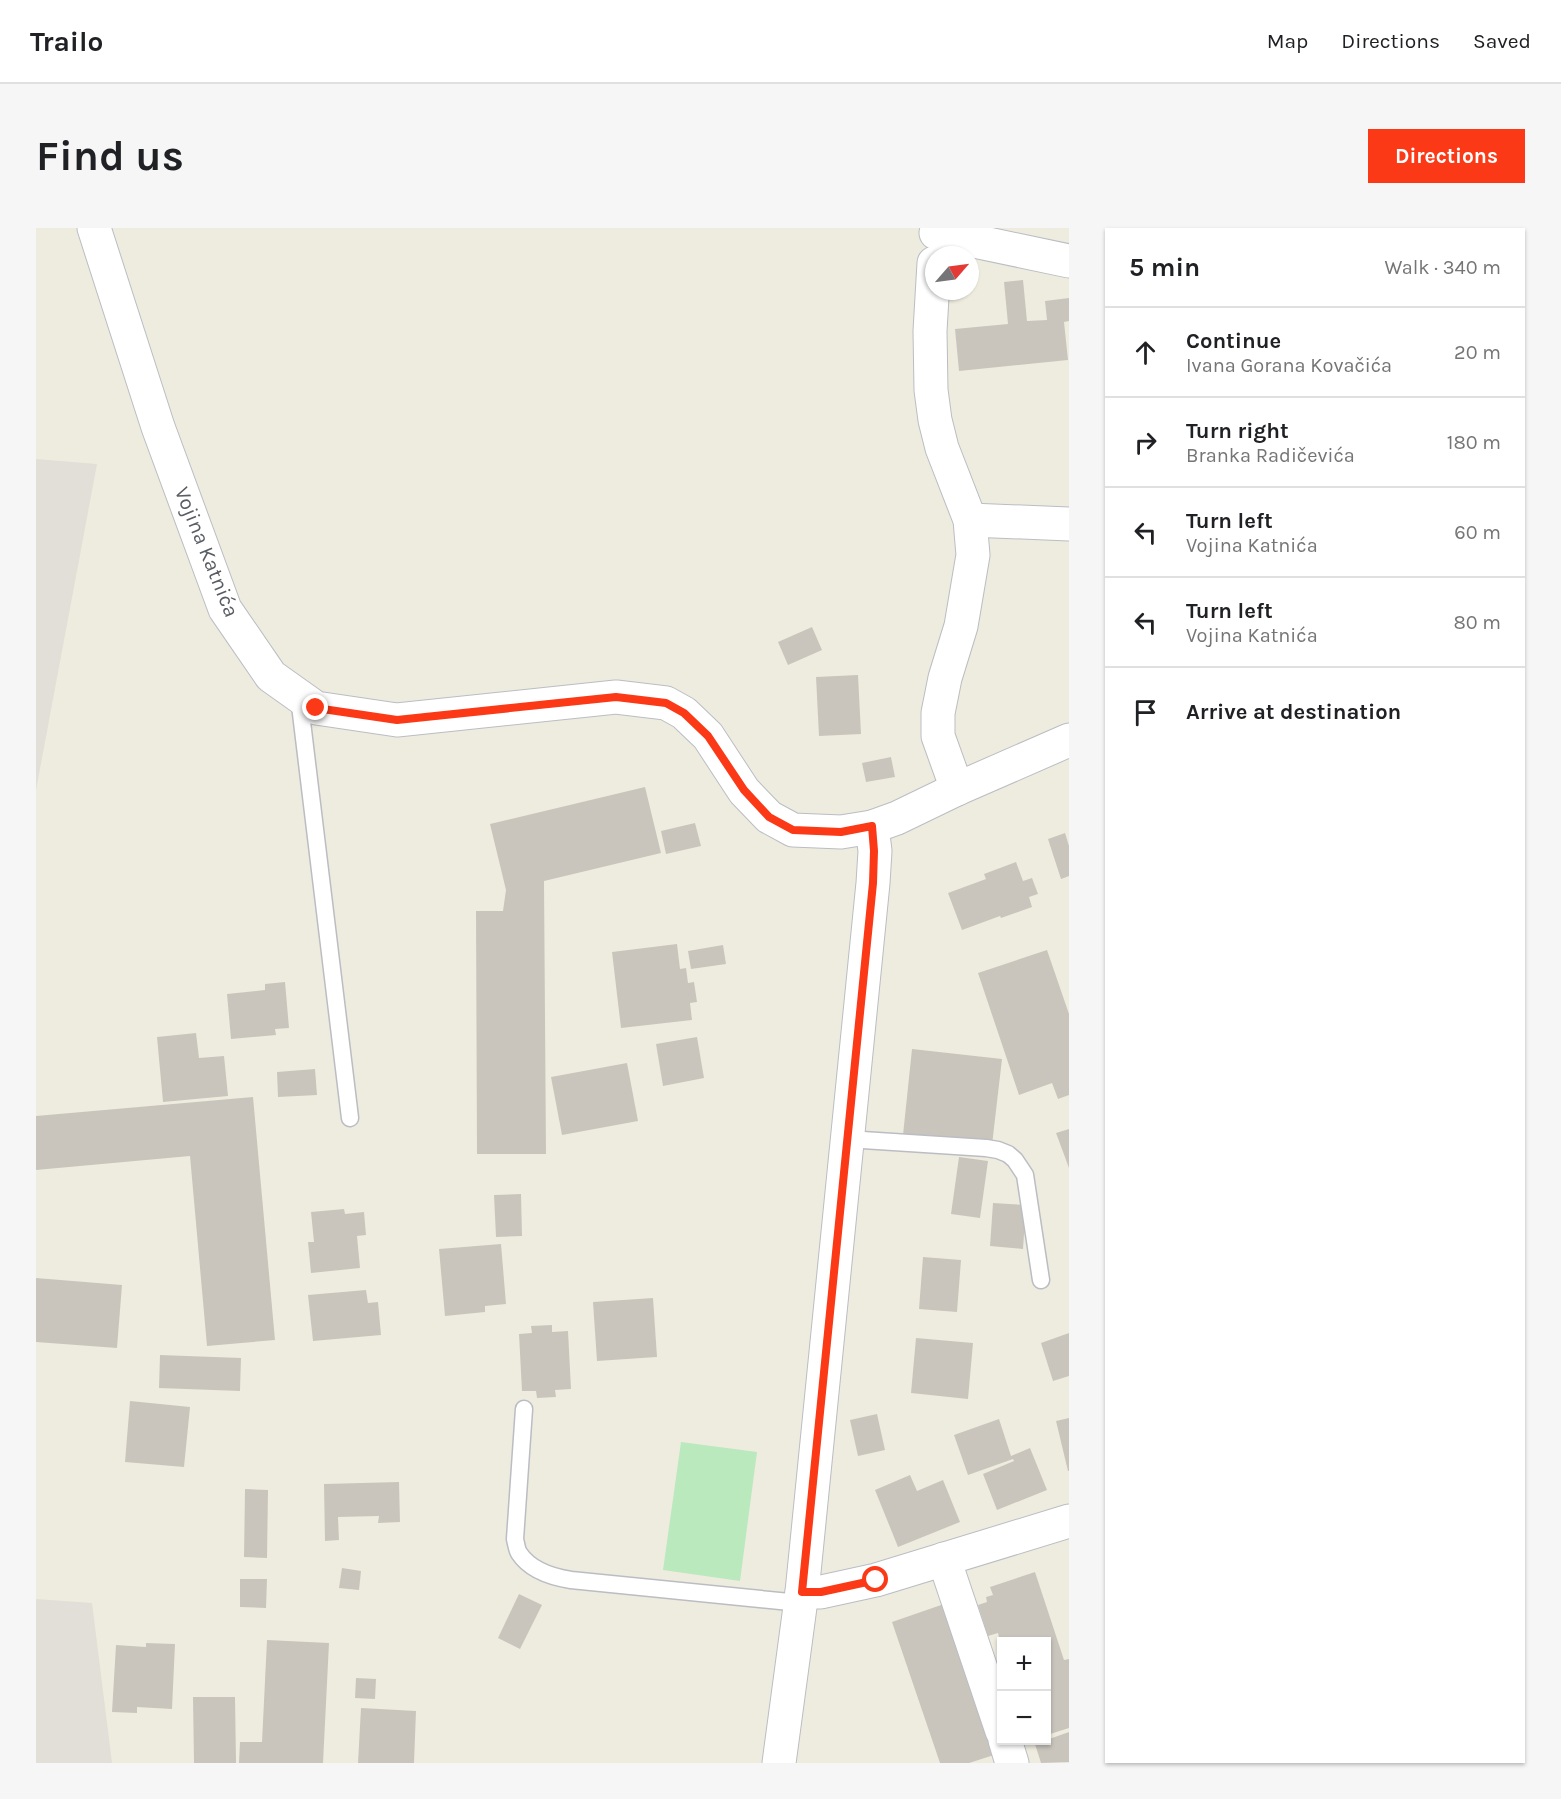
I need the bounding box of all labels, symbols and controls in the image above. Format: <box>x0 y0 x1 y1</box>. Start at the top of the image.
text: Trailo <box>30 25 103 58</box>
text: Map <box>1267 29 1308 53</box>
text: Directions <box>1341 29 1440 53</box>
text: Saved <box>1473 29 1531 53</box>
button: Directions <box>1368 129 1525 183</box>
text: Find us <box>36 131 184 181</box>
north arrow <box>925 246 979 300</box>
text: 5 min <box>1129 252 1200 283</box>
text: Walk · 340 m <box>1385 256 1501 279</box>
text: Continue <box>1186 328 1281 354</box>
icon: ahead <box>1129 336 1162 369</box>
text: 20 m <box>1454 341 1501 364</box>
text: Ivana Gorana Kovačića <box>1186 354 1392 377</box>
text: Turn right <box>1186 418 1289 444</box>
icon: right <box>1129 426 1162 459</box>
text: 180 m <box>1447 431 1501 454</box>
text: Branka Radičevića <box>1186 444 1355 467</box>
street label: Vojina Katnića <box>170 483 244 621</box>
text: Turn left <box>1186 508 1273 534</box>
icon: left <box>1129 516 1162 549</box>
text: 60 m <box>1454 521 1501 544</box>
text: Vojina Katnića <box>1186 534 1318 557</box>
text: Turn left <box>1186 598 1273 624</box>
icon: left <box>1129 606 1162 639</box>
text: 80 m <box>1453 611 1501 634</box>
text: Vojina Katnića <box>1186 624 1318 647</box>
route end <box>302 694 328 720</box>
icon: arrive <box>1129 696 1162 729</box>
text: Arrive at destination <box>1186 699 1401 725</box>
route start <box>862 1566 888 1592</box>
map controls <box>997 1637 1051 1745</box>
button: + <box>997 1637 1051 1691</box>
button: − <box>997 1691 1051 1745</box>

